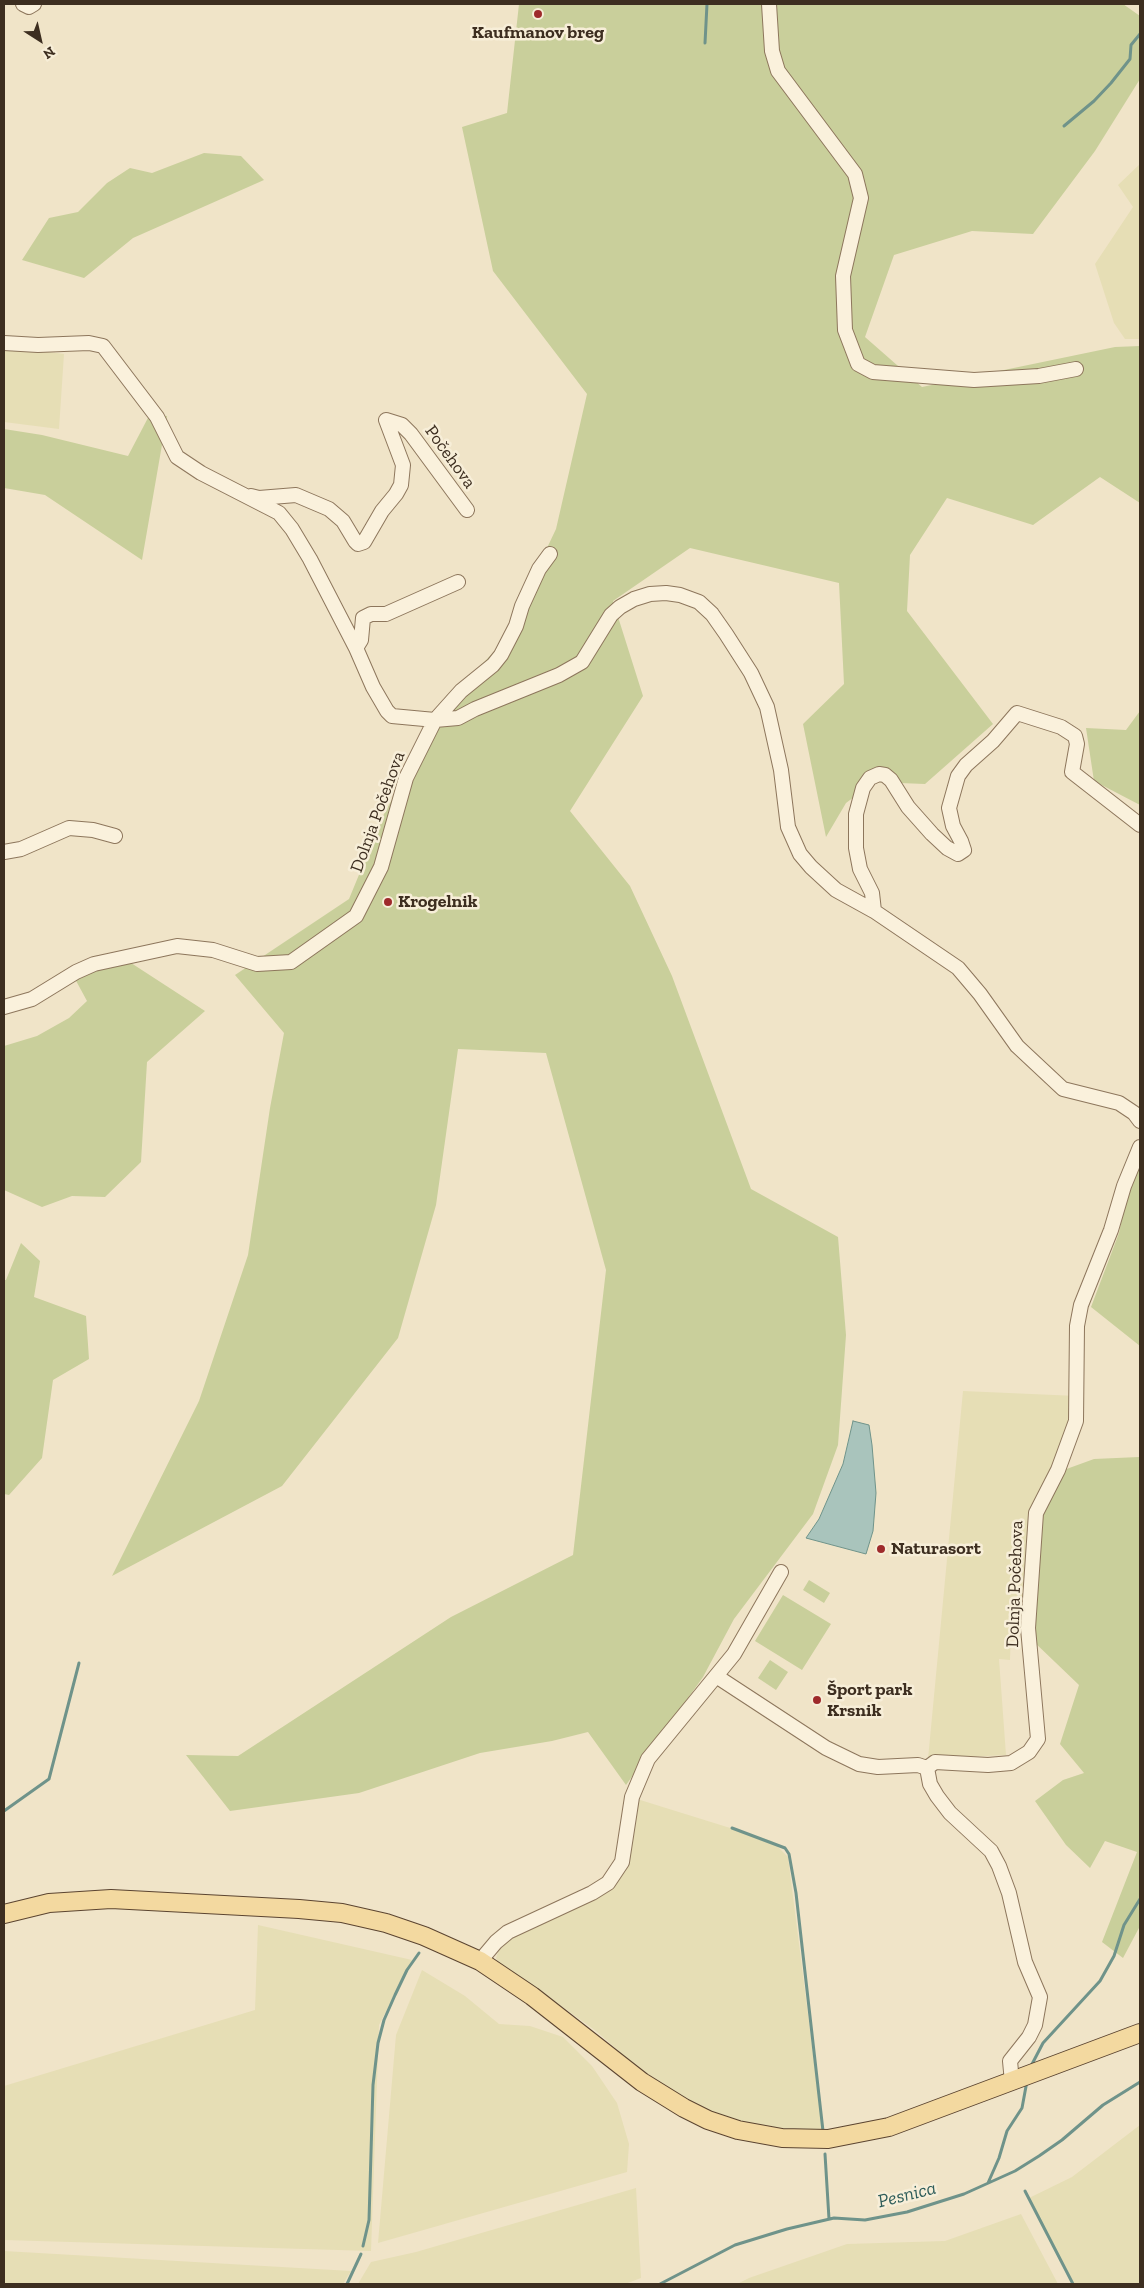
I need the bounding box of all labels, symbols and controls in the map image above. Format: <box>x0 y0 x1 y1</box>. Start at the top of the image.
marker: Kaufmanov breg <box>532 8 544 20</box>
north arrow <box>15 15 65 65</box>
place label: Kaufmanov breg <box>472 22 604 44</box>
text: N <box>40 43 58 63</box>
street label: Počehova <box>420 421 480 493</box>
street label: Dolnja Počehova <box>346 749 410 875</box>
place label: Krogelnik <box>398 891 478 913</box>
marker: Krogelnik <box>382 896 394 908</box>
street label: Dolnja Počehova <box>1002 1520 1028 1648</box>
place label: Naturasort <box>891 1538 981 1560</box>
marker: Naturasort <box>875 1543 887 1555</box>
place label: Šport park Krsnik <box>827 1679 912 1722</box>
marker: Šport park Krsnik <box>811 1694 823 1706</box>
water label: Pesnica <box>875 2177 939 2213</box>

